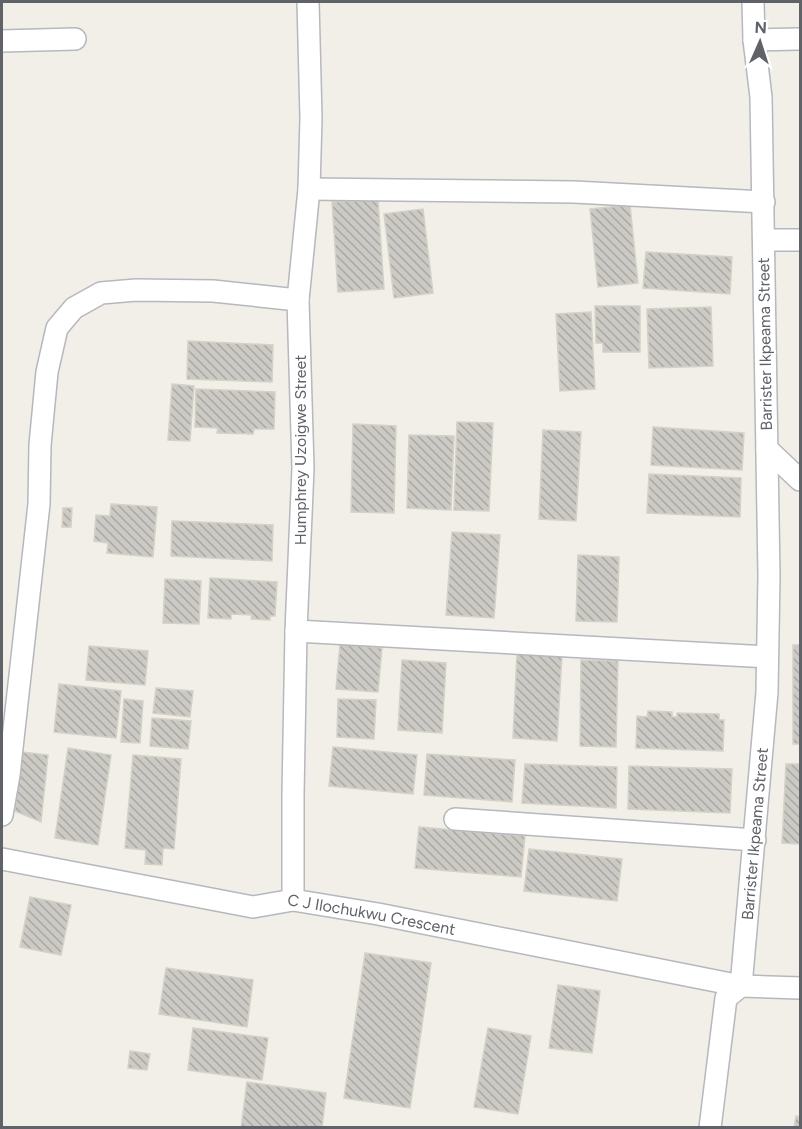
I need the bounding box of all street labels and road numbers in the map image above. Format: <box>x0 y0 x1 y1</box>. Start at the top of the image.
street label: Barrister Ikpeama Street <box>754 257 776 431</box>
street label: Humphrey Uzoigwe Street <box>291 355 310 545</box>
street label: Barrister Ikpeama Street <box>737 747 772 921</box>
street label: C J Ilochukwu Crescent <box>286 890 457 939</box>

